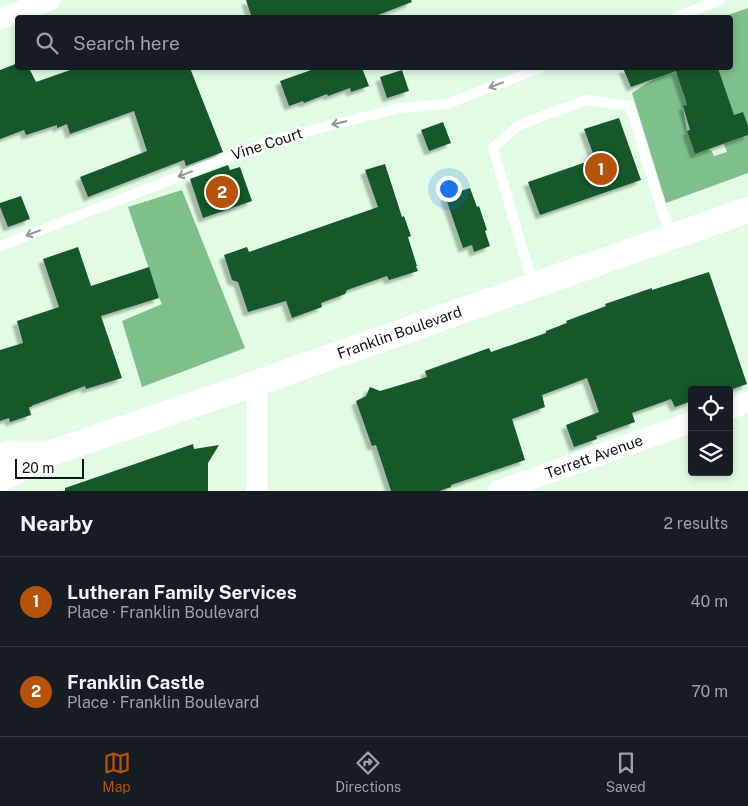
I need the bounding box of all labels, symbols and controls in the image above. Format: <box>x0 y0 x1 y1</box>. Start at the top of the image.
search box <box>15 15 733 70</box>
icon: search <box>33 29 61 57</box>
text: Search here <box>73 32 180 54</box>
one-way arrow <box>489 81 504 90</box>
one-way arrow <box>331 119 347 128</box>
street label: Vine Court <box>229 124 305 163</box>
pin: 1 <box>585 150 617 188</box>
one-way arrow <box>178 170 193 179</box>
pin: 2 <box>206 173 238 211</box>
your location <box>436 176 462 202</box>
one-way arrow <box>26 229 42 238</box>
street label: Franklin Boulevard <box>335 302 464 362</box>
map controls <box>688 386 733 476</box>
button: locate <box>688 386 733 431</box>
street label: Terrett Avenue <box>543 431 645 481</box>
button: layers <box>688 431 733 476</box>
scale bar <box>15 456 84 479</box>
text: 20 m <box>22 460 54 476</box>
text: Nearby <box>20 511 93 536</box>
text: 2 results <box>663 514 728 533</box>
text: Lutheran Family Services <box>67 581 297 603</box>
text: 1 <box>33 592 39 611</box>
text: 40 m <box>690 592 728 611</box>
text: Place · Franklin Boulevard <box>67 603 259 622</box>
text: Franklin Castle <box>67 671 205 693</box>
text: 2 <box>31 682 41 701</box>
text: 70 m <box>691 682 728 701</box>
text: Place · Franklin Boulevard <box>67 693 259 712</box>
tab: Map <box>102 749 131 795</box>
tab: Directions <box>335 749 401 795</box>
tab: Saved <box>606 749 646 795</box>

